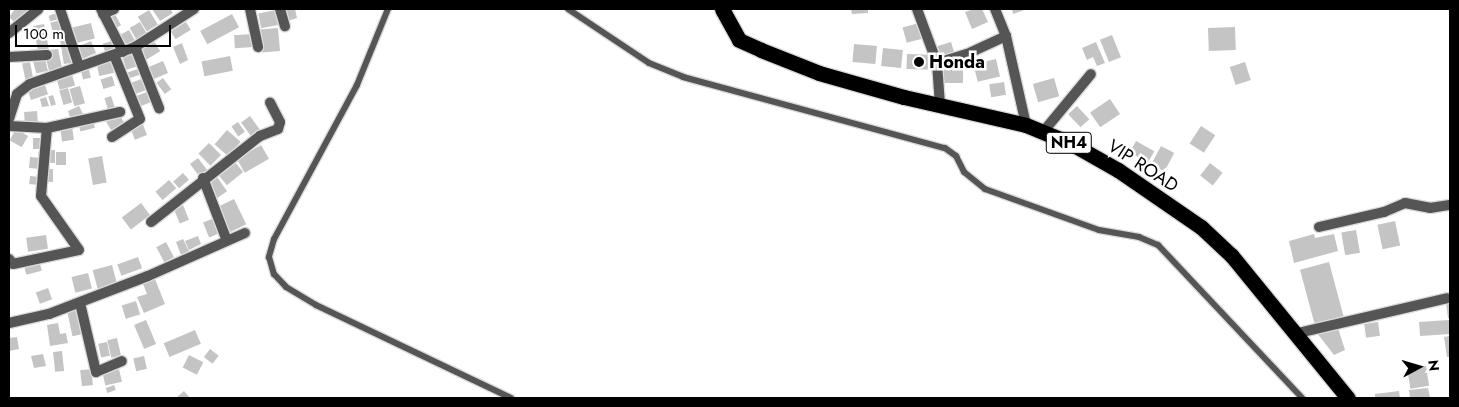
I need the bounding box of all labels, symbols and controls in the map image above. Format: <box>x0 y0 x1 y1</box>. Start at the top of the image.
scale bar <box>18 15 174 47</box>
text: 100 m <box>23 23 64 45</box>
place label: Honda <box>929 51 985 73</box>
marker: Honda <box>913 56 925 68</box>
road number: NH4 <box>1045 130 1093 156</box>
street label: VIP ROAD <box>1104 135 1182 197</box>
north arrow <box>1394 342 1444 392</box>
text: N <box>1423 359 1444 372</box>

